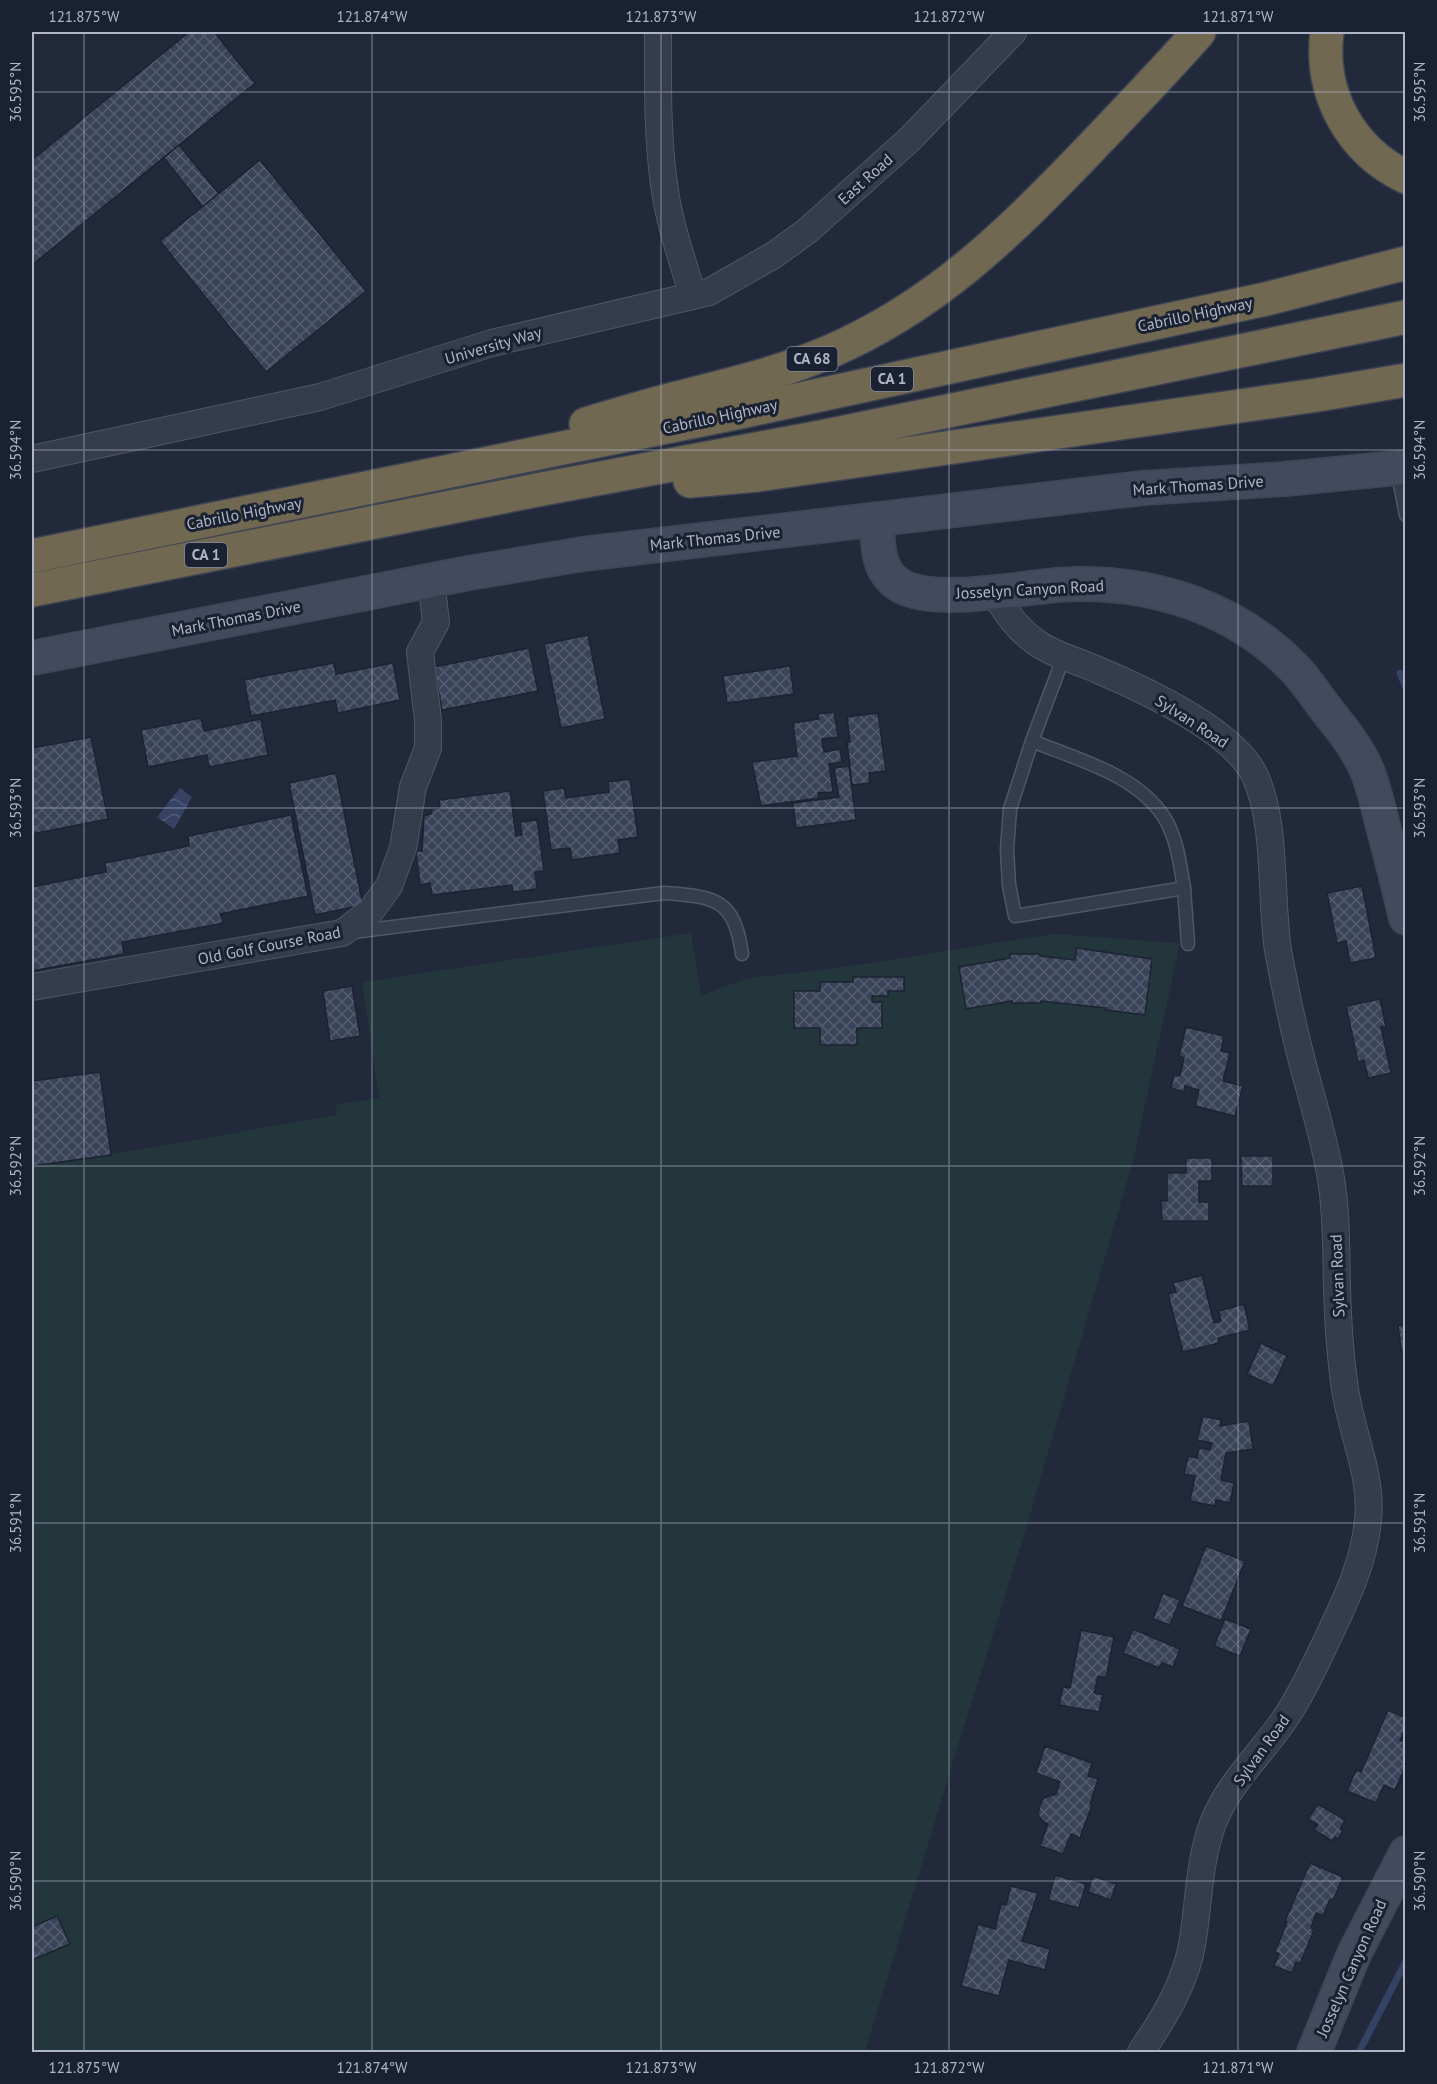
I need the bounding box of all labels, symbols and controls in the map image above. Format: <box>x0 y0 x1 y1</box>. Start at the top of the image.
text: 121.875°W <box>48 7 120 26</box>
text: 121.874°W <box>336 7 408 26</box>
text: 121.873°W <box>625 7 697 26</box>
text: 121.872°W <box>913 7 985 26</box>
text: 121.871°W <box>1202 7 1274 26</box>
text: 36.595°N <box>6 62 25 122</box>
text: 36.595°N <box>1410 62 1429 122</box>
street label: East Road <box>833 149 897 209</box>
street label: Cabrillo Highway <box>1136 292 1255 336</box>
street label: University Way <box>442 321 544 368</box>
road number: CA 68 <box>786 347 838 371</box>
road number: CA 1 <box>871 367 913 391</box>
street label: Cabrillo Highway <box>661 394 780 438</box>
text: 36.594°N <box>6 420 25 480</box>
text: 36.594°N <box>1410 420 1429 480</box>
street label: Mark Thomas Drive <box>1132 470 1264 500</box>
street label: Cabrillo Highway <box>185 492 304 534</box>
street label: Mark Thomas Drive <box>649 521 781 555</box>
road number: CA 1 <box>185 543 227 567</box>
street label: Josselyn Canyon Road <box>954 575 1105 603</box>
street label: Mark Thomas Drive <box>170 596 302 640</box>
street label: Sylvan Road <box>1152 690 1232 752</box>
text: 36.593°N <box>6 778 25 838</box>
text: 36.593°N <box>1410 778 1429 838</box>
street label: Old Golf Course Road <box>196 921 342 969</box>
text: 36.592°N <box>6 1136 25 1196</box>
text: 36.592°N <box>1410 1136 1429 1196</box>
street label: Sylvan Road <box>1326 1234 1348 1318</box>
text: 36.591°N <box>6 1493 25 1553</box>
text: 36.591°N <box>1410 1493 1429 1553</box>
street label: Sylvan Road <box>1228 1710 1294 1790</box>
text: 36.590°N <box>6 1851 25 1911</box>
text: 36.590°N <box>1410 1851 1429 1911</box>
street label: Josselyn Canyon Road <box>1311 1896 1390 2041</box>
text: 121.875°W <box>48 2058 120 2077</box>
text: 121.874°W <box>336 2058 408 2077</box>
text: 121.873°W <box>625 2058 697 2077</box>
text: 121.872°W <box>913 2058 985 2077</box>
text: 121.871°W <box>1202 2058 1274 2077</box>

